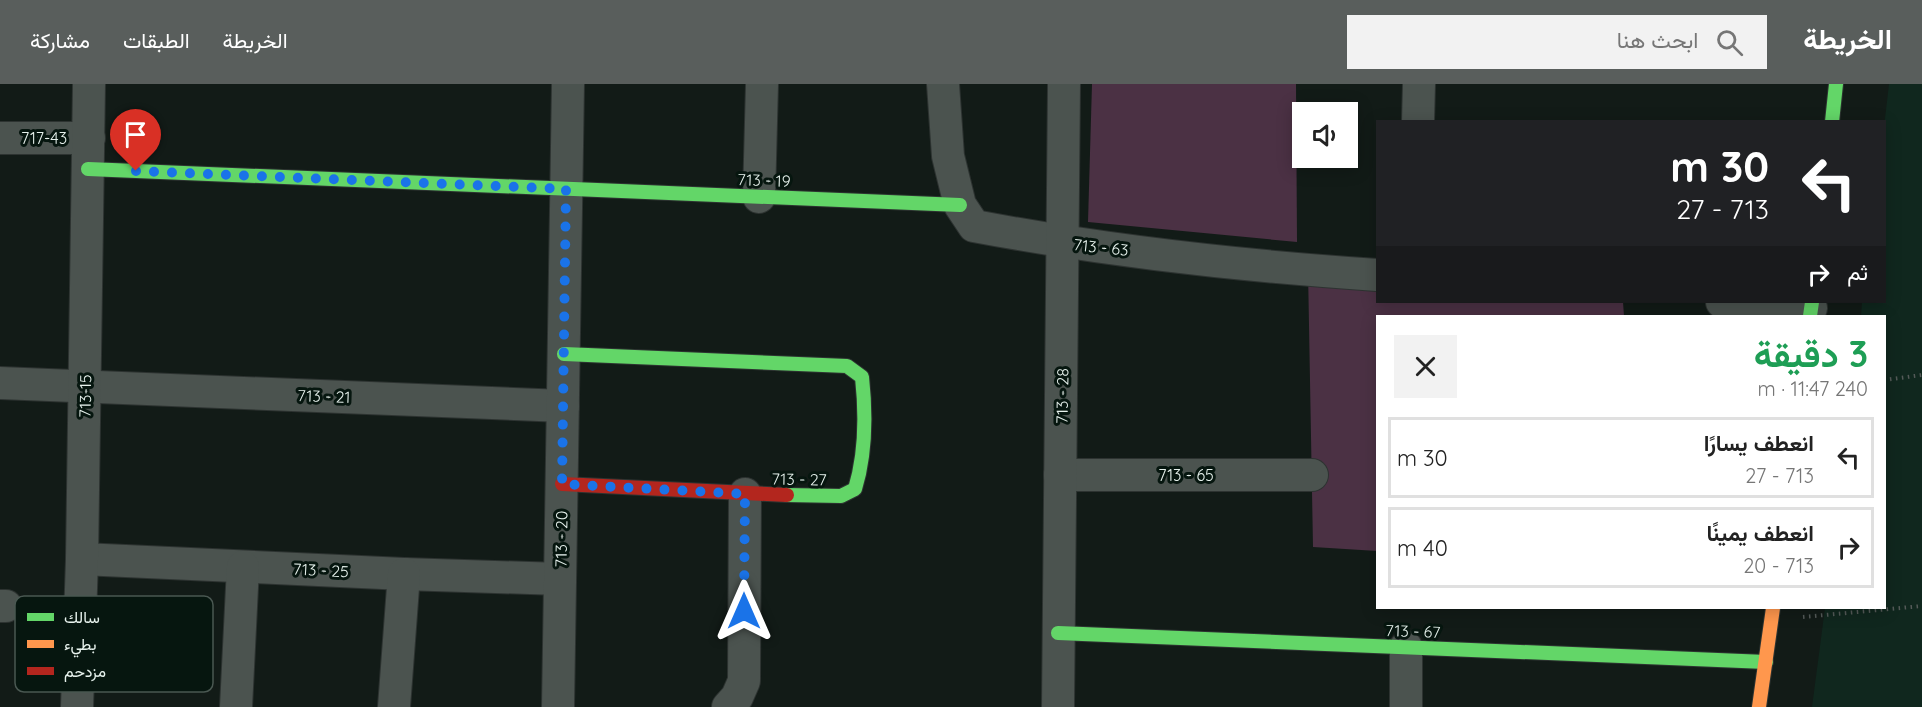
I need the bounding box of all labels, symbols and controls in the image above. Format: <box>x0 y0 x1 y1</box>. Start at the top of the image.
search box <box>1347 15 1767 69</box>
text: الخريطة <box>1803 21 1892 56</box>
text: ابحث هنا <box>1617 26 1698 54</box>
icon: search <box>1713 26 1746 59</box>
text: مشاركة <box>30 27 90 53</box>
text: الطبقات <box>123 27 190 53</box>
text: الخريطة <box>223 27 288 53</box>
map controls <box>1292 102 1358 168</box>
button: sound <box>1292 102 1358 168</box>
pin <box>110 109 161 171</box>
icon: arrive <box>119 118 152 151</box>
street label: 717-43 <box>21 128 67 148</box>
text: 30 m <box>1670 140 1769 193</box>
icon: left <box>1790 144 1868 222</box>
street label: 713 - 19 <box>737 169 791 191</box>
text: 713 - 27 <box>1676 192 1769 226</box>
street label: 713 - 63 <box>1072 234 1130 260</box>
icon: right <box>1802 258 1835 291</box>
text: ثم <box>1847 258 1868 286</box>
text: 3 دقيقة <box>1754 331 1868 376</box>
button: close <box>1394 335 1457 398</box>
street label: 713 - 28 <box>1052 368 1072 424</box>
street label: 713-15 <box>75 374 95 418</box>
text: 240 m · 11:47 <box>1757 376 1868 401</box>
street label: 713 - 21 <box>297 385 351 407</box>
text: انعطف يسارًا <box>1704 429 1814 457</box>
icon: left <box>1832 441 1865 474</box>
text: 30 m <box>1397 444 1448 472</box>
text: 713 - 27 <box>1745 463 1814 488</box>
street label: 713 - 65 <box>1158 465 1214 485</box>
street label: 713 - 27 <box>771 469 827 489</box>
street label: 713 - 20 <box>551 511 571 567</box>
text: انعطف يمينًا <box>1706 519 1814 547</box>
icon: right <box>1832 531 1865 564</box>
text: 40 m <box>1397 534 1448 562</box>
text: 713 - 20 <box>1743 553 1814 578</box>
street label: 713 - 25 <box>293 559 349 581</box>
position arrow <box>712 579 776 643</box>
legend <box>15 596 213 692</box>
text: سالك <box>64 607 100 627</box>
street label: 713 - 67 <box>1385 620 1441 642</box>
text: بطيء <box>64 634 96 658</box>
text: مزدحم <box>64 661 106 682</box>

